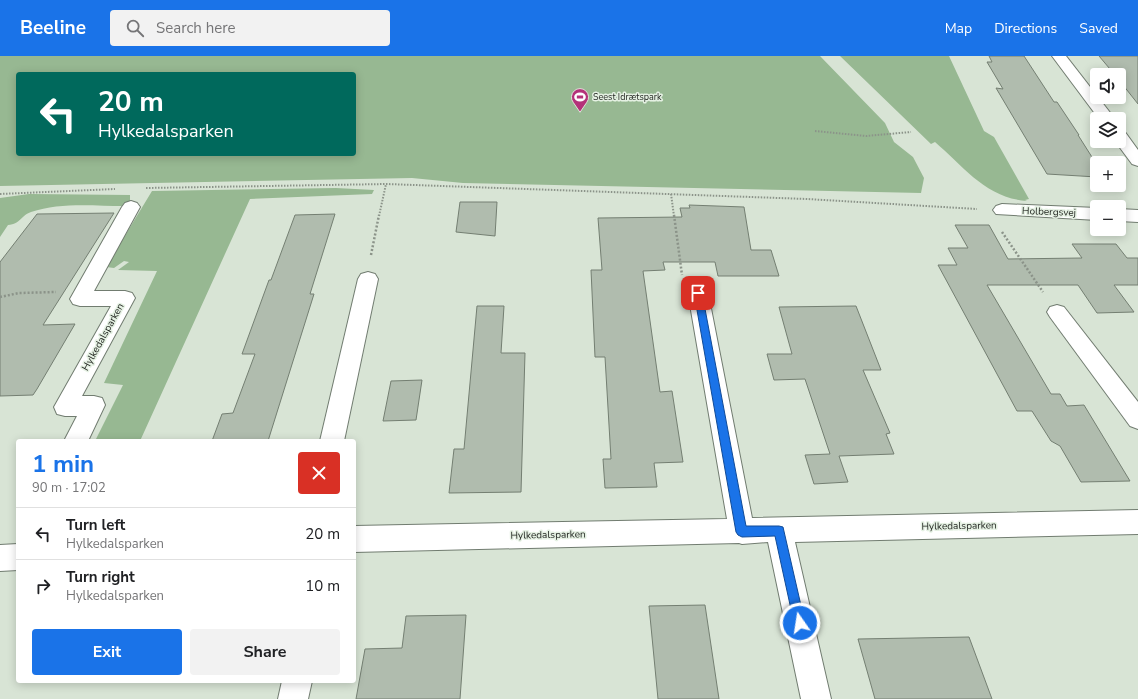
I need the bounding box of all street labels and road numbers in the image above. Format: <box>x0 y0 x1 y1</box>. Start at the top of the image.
street label: Holbergsvej <box>1022 204 1076 220</box>
street label: Hylkedalsparken <box>79 301 127 373</box>
street label: Hylkedalsparken <box>921 518 997 534</box>
street label: Hylkedalsparken <box>510 527 586 543</box>

